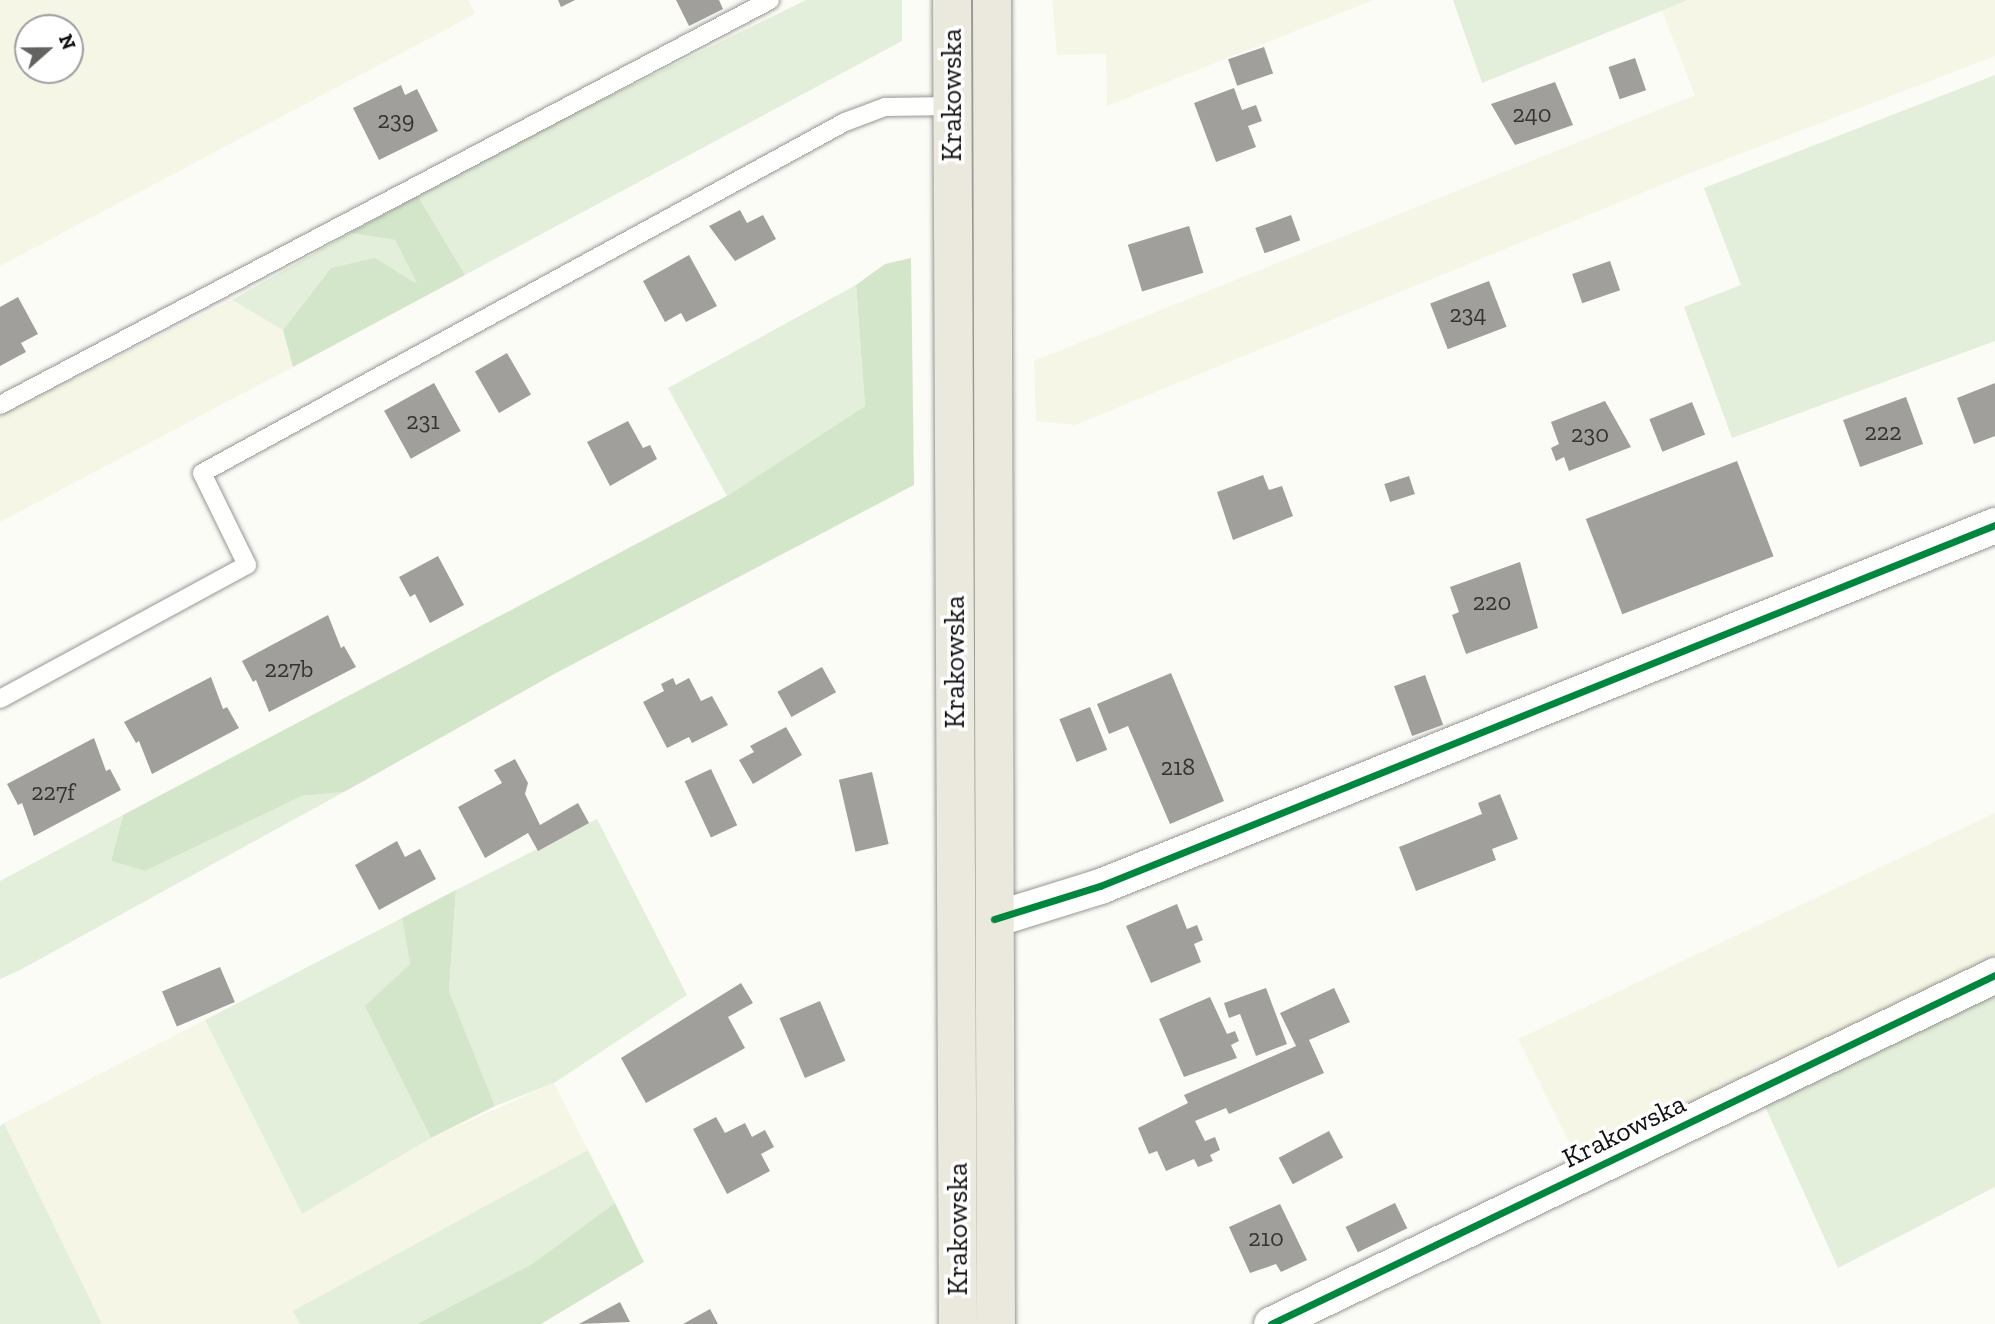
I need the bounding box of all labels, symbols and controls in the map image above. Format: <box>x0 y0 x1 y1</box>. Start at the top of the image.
north arrow <box>14 14 84 84</box>
street label: Krakowska <box>935 29 969 161</box>
text: N <box>54 31 81 53</box>
house number: 240 <box>1512 100 1552 128</box>
house number: 239 <box>378 106 414 134</box>
house number: 234 <box>1449 300 1487 328</box>
house number: 231 <box>406 407 440 435</box>
house number: 222 <box>1864 418 1902 446</box>
house number: 230 <box>1571 420 1609 448</box>
house number: 220 <box>1473 588 1511 616</box>
street label: Krakowska <box>938 596 972 728</box>
house number: 227b <box>265 655 313 683</box>
house number: 218 <box>1161 753 1195 781</box>
house number: 227f <box>31 778 75 806</box>
street label: Krakowska <box>1557 1087 1691 1175</box>
street label: Krakowska <box>941 1163 975 1295</box>
house number: 210 <box>1248 1224 1284 1252</box>

